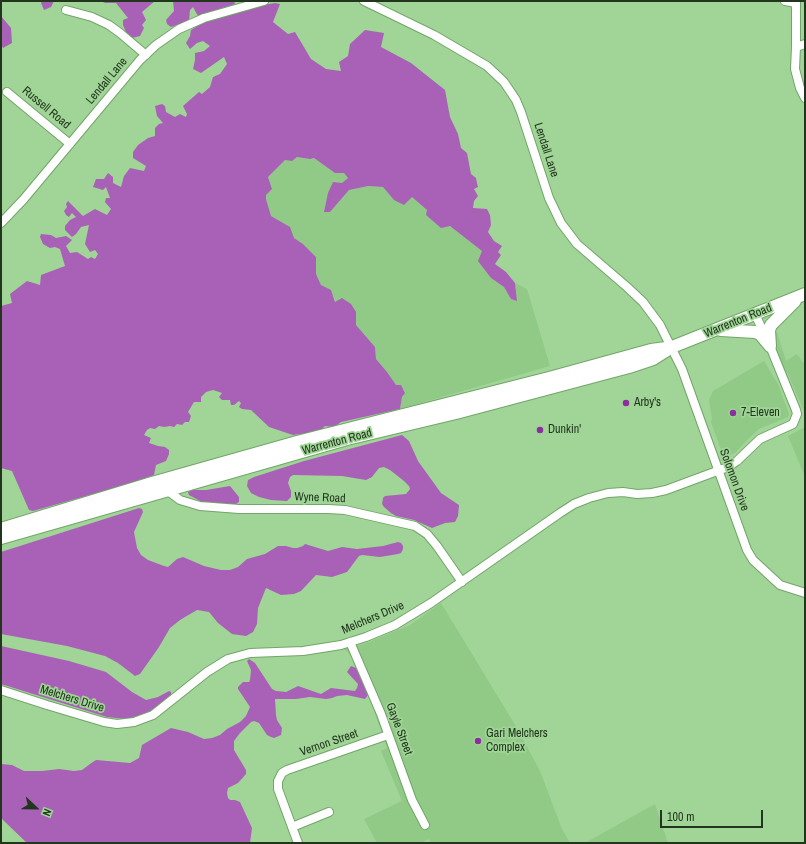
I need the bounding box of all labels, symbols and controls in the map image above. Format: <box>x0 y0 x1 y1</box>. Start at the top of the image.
street label: Lendall Lane <box>83 55 131 107</box>
street label: Russell Road <box>19 84 73 132</box>
street label: Lendall Lane <box>530 121 562 179</box>
street label: Warrenton Road <box>702 301 774 341</box>
place label: Arby's <box>634 396 661 410</box>
marker: Arby's <box>621 398 631 408</box>
place label: 7-Eleven <box>741 406 780 420</box>
marker: 7-Eleven <box>728 408 738 418</box>
place label: Dunkin' <box>548 423 581 437</box>
marker: Dunkin' <box>535 425 545 435</box>
street label: Warrenton Road <box>300 426 374 458</box>
street label: Solomon Drive <box>716 447 752 513</box>
street label: Wyne Road <box>294 490 346 506</box>
street label: Melchers Drive <box>340 598 406 638</box>
street label: Melchers Drive <box>38 682 106 716</box>
street label: Gayle Street <box>382 701 416 757</box>
street label: Vernon Street <box>298 726 360 760</box>
place label: Gari Melchers Complex <box>486 727 548 755</box>
marker: Gari Melchers Complex <box>473 736 483 746</box>
north arrow <box>16 788 56 828</box>
scale bar <box>662 802 765 828</box>
text: N <box>39 807 55 818</box>
text: 100 m <box>667 809 694 825</box>

